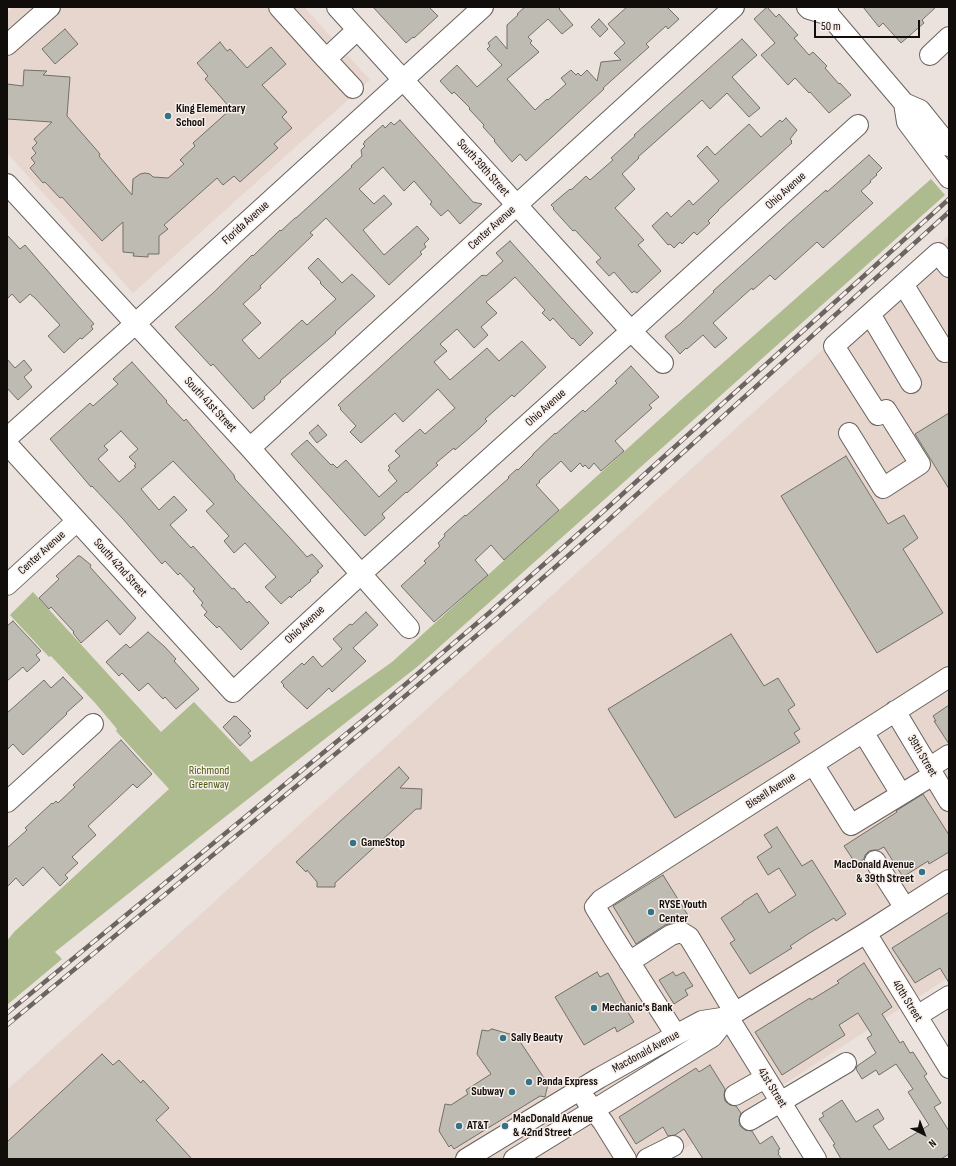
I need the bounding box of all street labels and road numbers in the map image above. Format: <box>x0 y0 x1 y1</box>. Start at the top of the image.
street label: South 39th Street <box>453 136 513 200</box>
street label: Ohio Avenue <box>763 169 809 213</box>
street label: Florida Avenue <box>220 198 272 248</box>
street label: Center Avenue <box>465 203 519 253</box>
street label: South 41st Street <box>181 374 239 436</box>
street label: Ohio Avenue <box>523 386 569 430</box>
street label: Center Avenue <box>15 528 69 578</box>
street label: South 42nd Street <box>90 536 150 600</box>
street label: Ohio Avenue <box>282 603 328 647</box>
street label: 39th Street <box>904 732 940 780</box>
street label: Bissell Avenue <box>743 770 799 812</box>
street label: 40th Street <box>889 978 925 1024</box>
street label: Macdonald Avenue <box>610 1028 682 1076</box>
street label: 41st Street <box>754 1065 790 1111</box>

